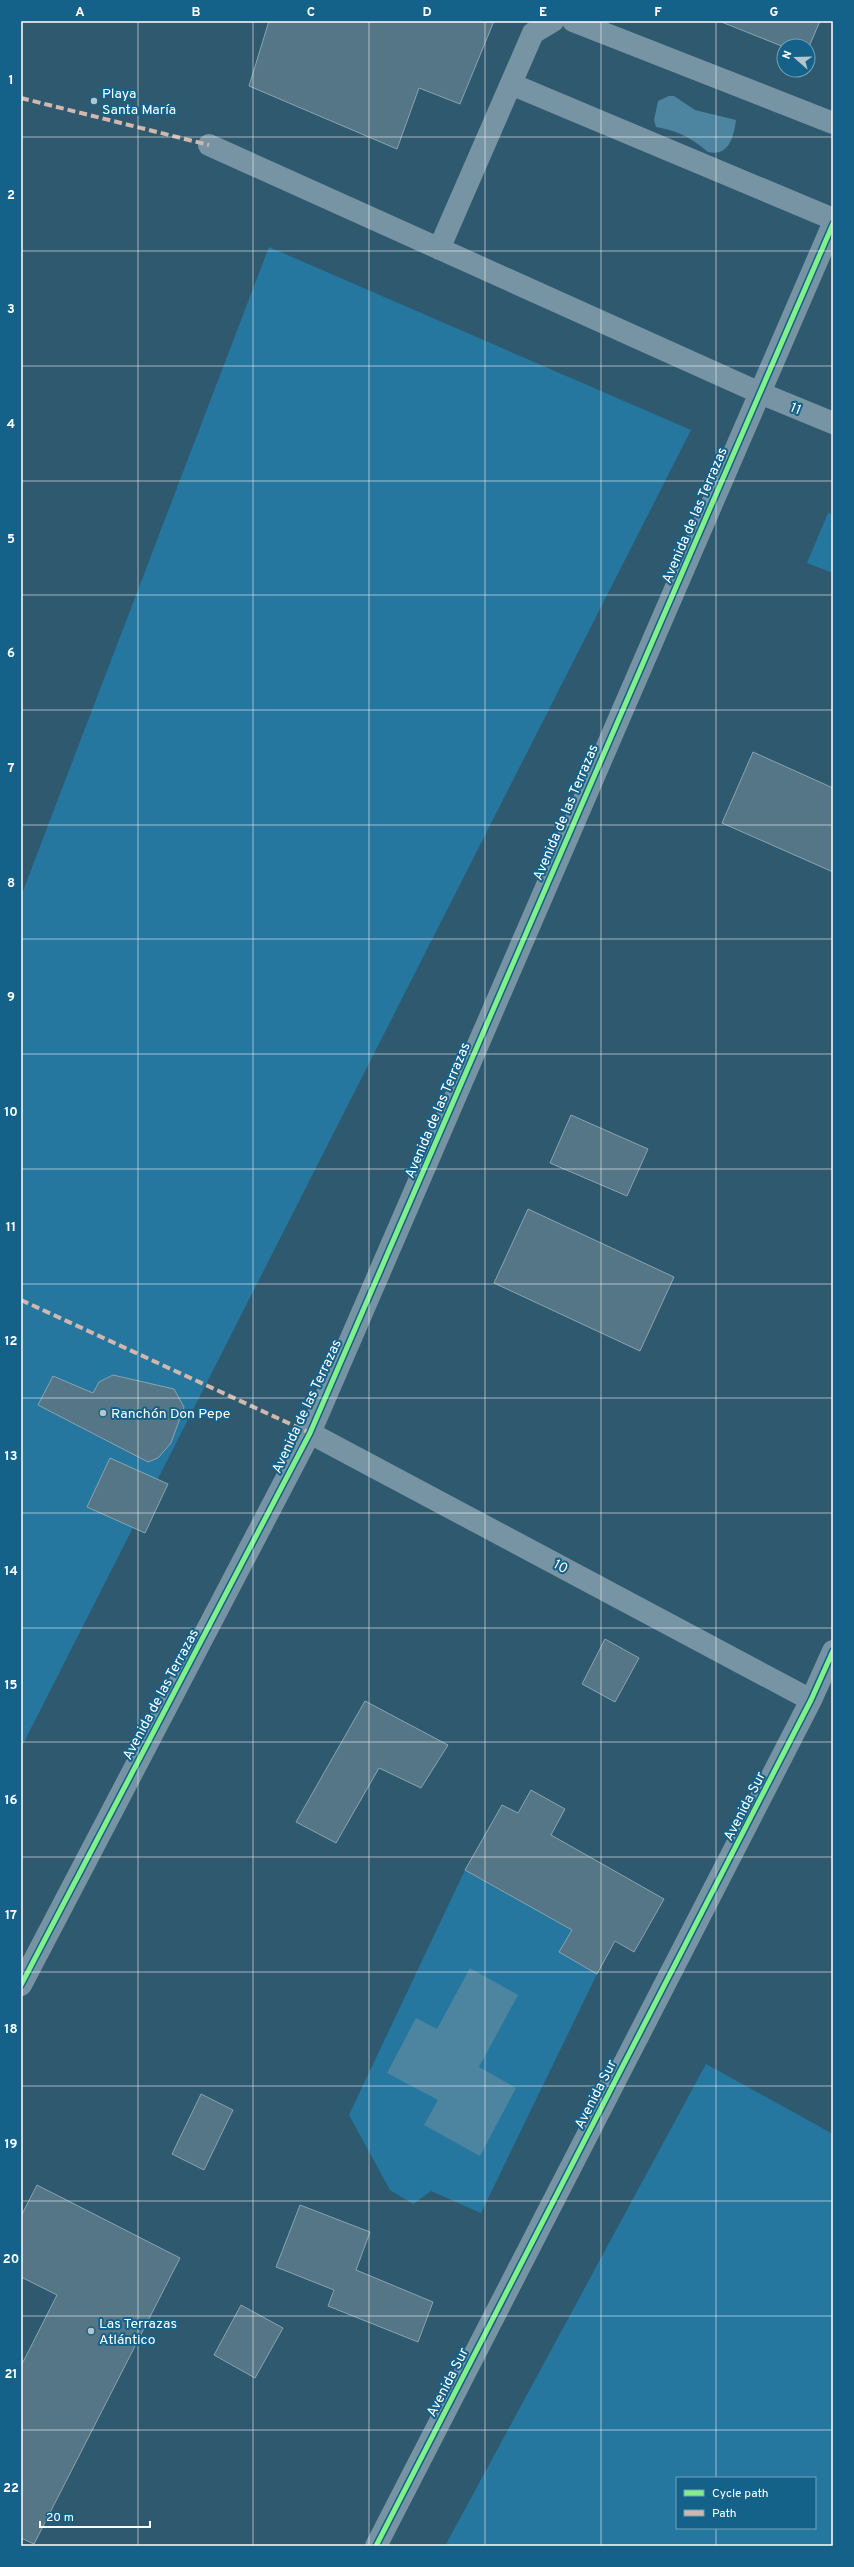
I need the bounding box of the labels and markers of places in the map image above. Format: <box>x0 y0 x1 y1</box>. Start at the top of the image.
place label: Playa Santa María <box>102 86 176 119</box>
marker: Playa Santa María <box>89 96 99 106</box>
place label: Ranchón Don Pepe <box>111 1406 230 1423</box>
marker: Ranchón Don Pepe <box>98 1408 108 1418</box>
place label: Las Terrazas Atlántico <box>99 2316 177 2349</box>
marker: Las Terrazas Atlántico <box>86 2326 96 2336</box>

